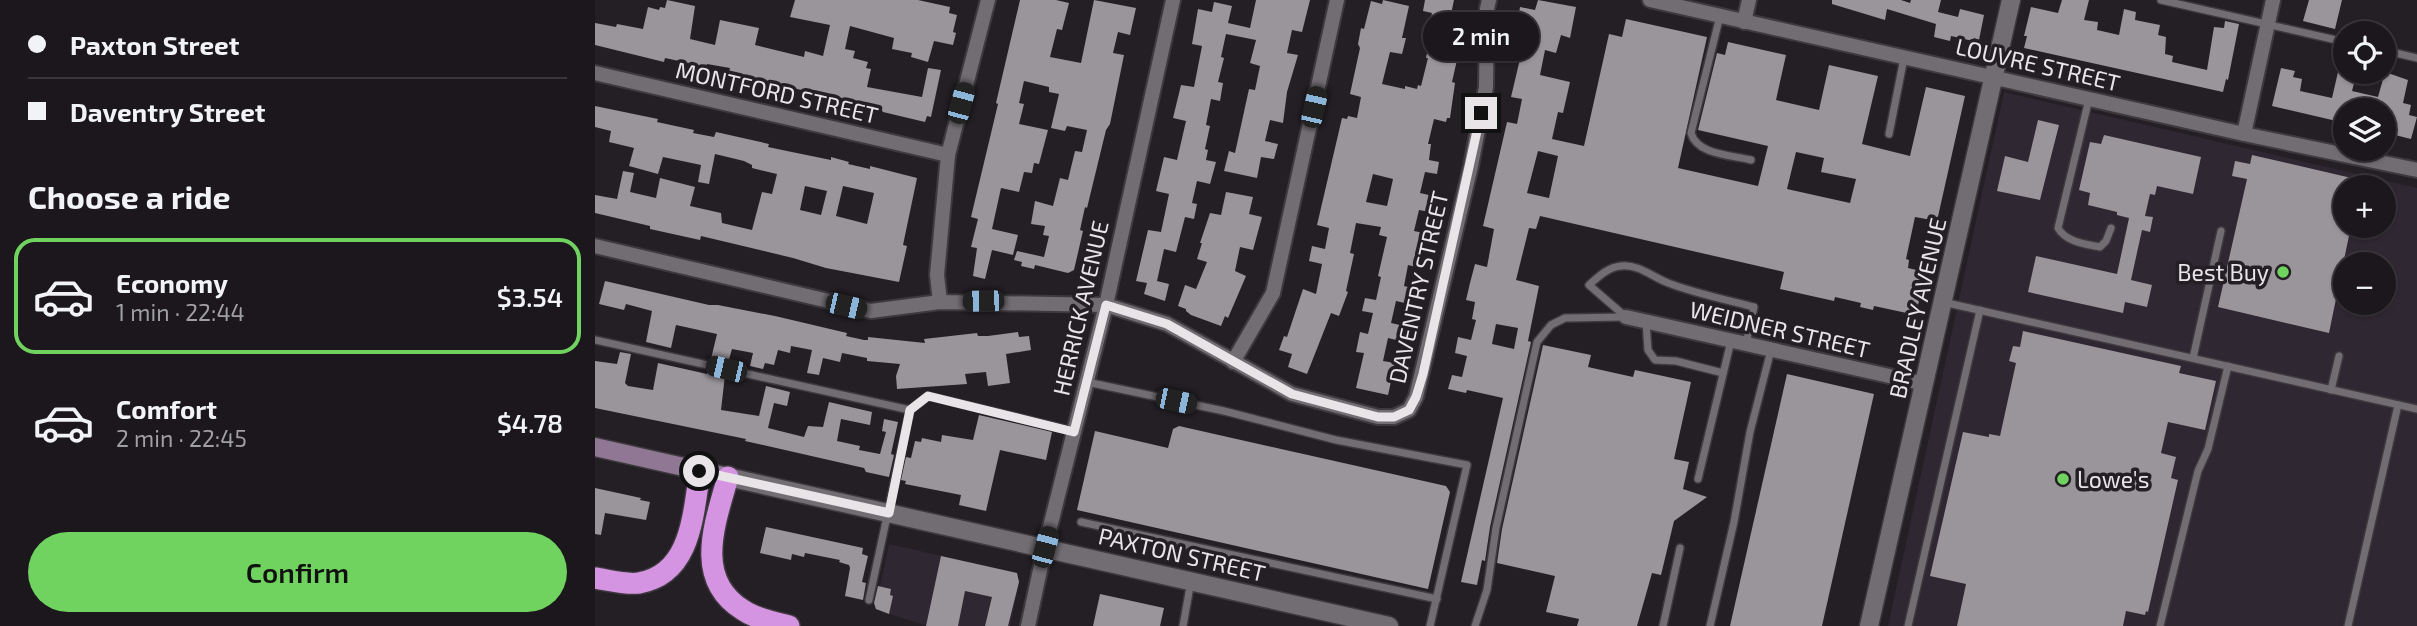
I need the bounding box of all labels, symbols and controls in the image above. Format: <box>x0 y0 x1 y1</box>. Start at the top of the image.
callout: 2 min <box>1423 11 1539 60</box>
map controls <box>2333 21 2396 315</box>
button: locate <box>2333 21 2396 84</box>
text: 2 min <box>1452 22 1510 50</box>
text: Paxton Street <box>70 29 239 60</box>
street label: LOUVRE STREET <box>1953 31 2123 97</box>
street label: MONTFORD STREET <box>673 55 881 129</box>
car <box>946 80 977 126</box>
car <box>1300 84 1329 130</box>
text: Daventry Street <box>70 96 265 127</box>
route end <box>1465 97 1497 129</box>
button: layers <box>2333 98 2396 161</box>
button: + <box>2333 175 2396 238</box>
text: Choose a ride <box>28 177 231 215</box>
street label: DAVENTRY STREET <box>1382 188 1454 386</box>
street label: BRADLEY AVENUE <box>1883 215 1951 401</box>
street label: HERRICK AVENUE <box>1046 218 1114 398</box>
button: − <box>2333 252 2396 315</box>
place label: Best Buy <box>2177 258 2269 286</box>
marker: Best Buy <box>2275 264 2291 280</box>
icon: car <box>32 265 95 328</box>
text: Economy <box>116 267 228 298</box>
text: $3.54 <box>497 281 563 312</box>
car <box>962 290 1005 312</box>
car <box>824 291 869 321</box>
street label: WEIDNER STREET <box>1687 295 1873 363</box>
text: 1 min · 22:44 <box>116 298 245 326</box>
car <box>704 354 749 384</box>
car <box>1154 386 1199 416</box>
icon: car <box>32 391 95 454</box>
text: Comfort <box>116 393 217 424</box>
text: $4.78 <box>497 407 563 438</box>
text: 2 min · 22:45 <box>116 424 247 452</box>
route start <box>683 455 715 487</box>
place label: Lowe's <box>2077 465 2149 493</box>
marker: Lowe's <box>2055 471 2071 487</box>
street label: PAXTON STREET <box>1096 521 1268 587</box>
car <box>1030 524 1061 570</box>
button: Confirm <box>28 532 567 612</box>

